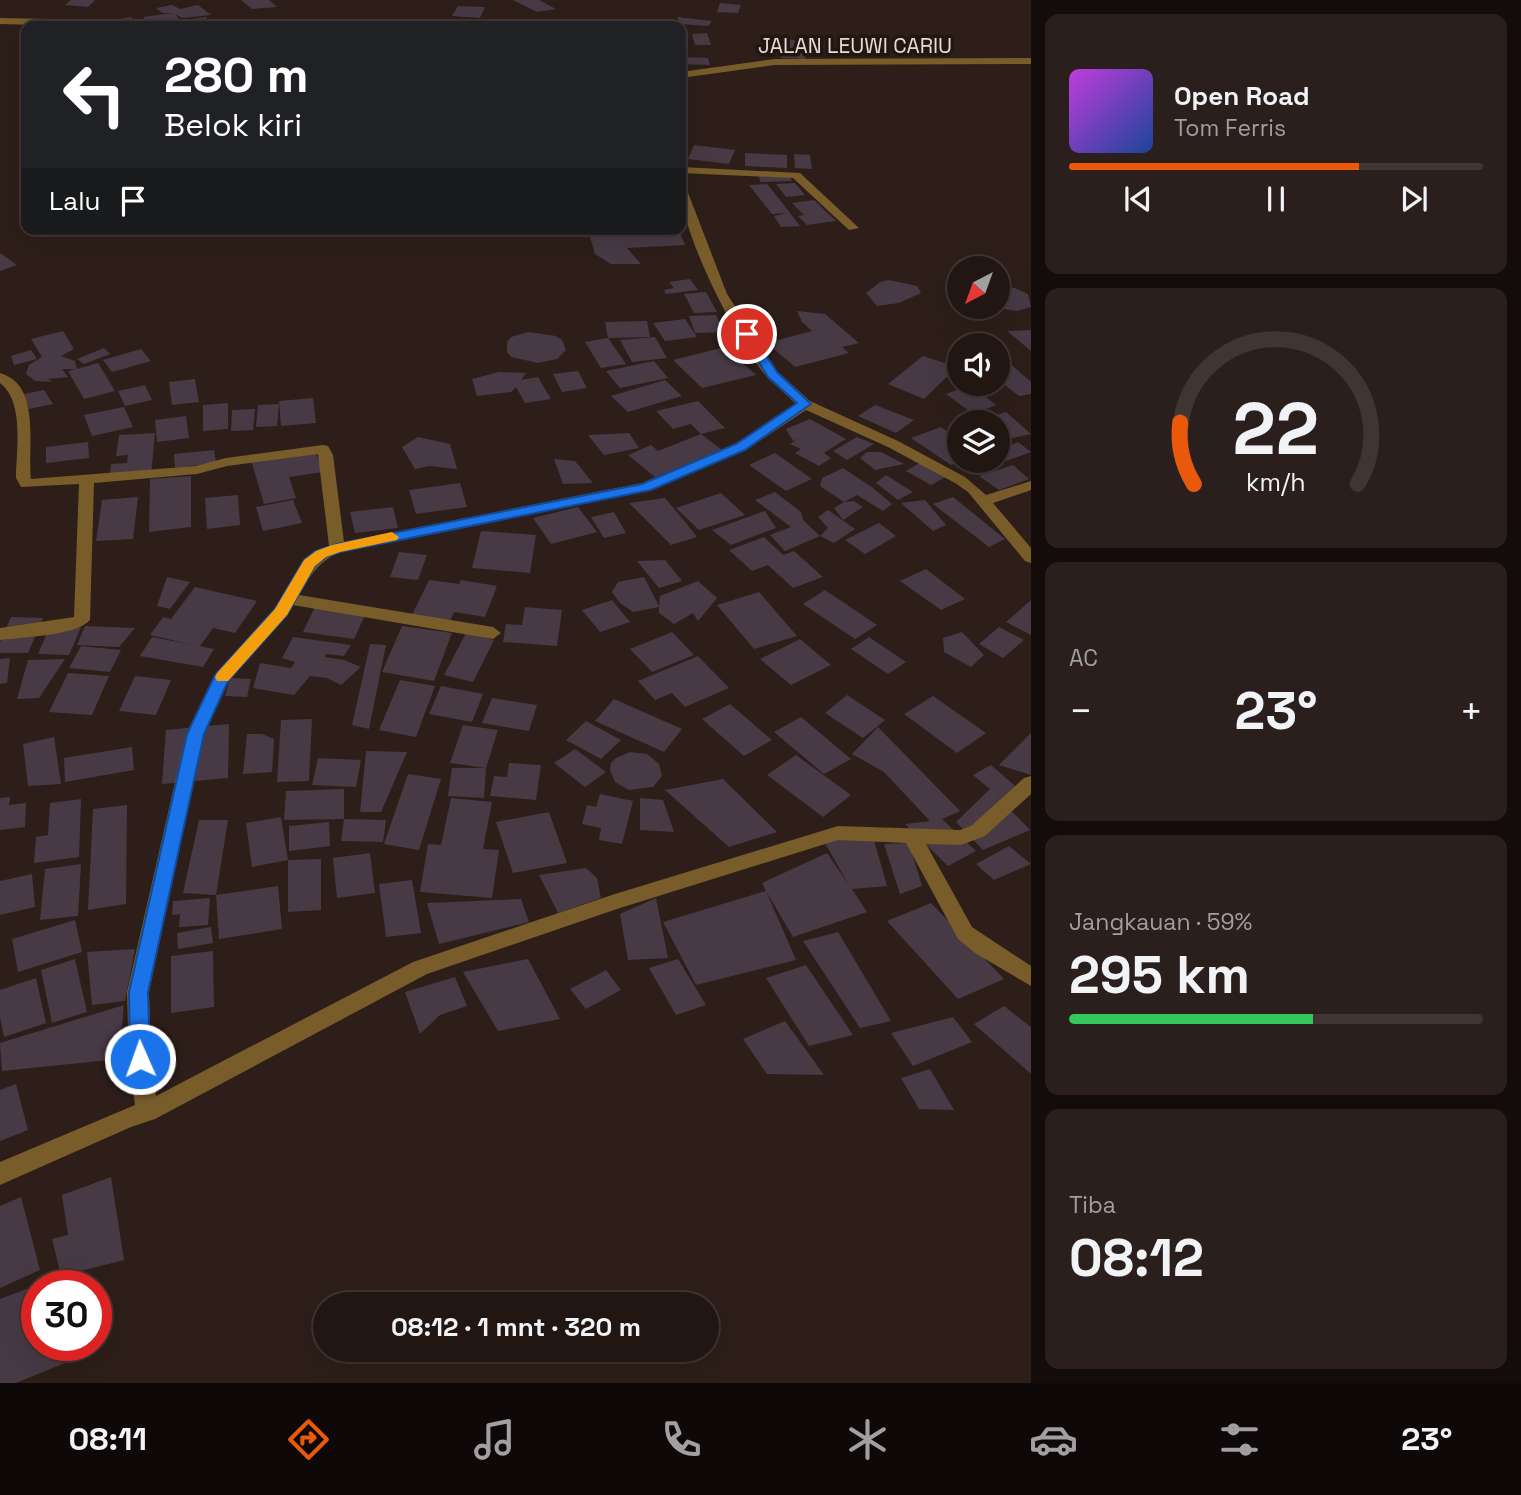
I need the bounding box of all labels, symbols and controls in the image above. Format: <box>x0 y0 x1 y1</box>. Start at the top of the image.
street label: JALAN LEUWI CARIU <box>758 32 952 59</box>
text: 280 m <box>164 44 309 106</box>
icon: left <box>49 49 140 140</box>
text: Open Road <box>1174 79 1310 113</box>
text: Belok kiri <box>164 105 302 145</box>
text: Tom Ferris <box>1174 113 1286 143</box>
icon: previous <box>1119 180 1157 218</box>
icon: pause <box>1257 180 1295 218</box>
icon: next <box>1395 180 1433 218</box>
icon: arrive <box>114 182 152 220</box>
text: Lalu <box>49 184 100 218</box>
north arrow <box>947 256 1010 318</box>
map controls <box>947 256 1010 473</box>
pin <box>717 304 777 364</box>
icon: arrive <box>728 315 766 353</box>
button: sound <box>947 333 1010 396</box>
text: 22 <box>1233 382 1319 475</box>
button: layers <box>947 410 1010 473</box>
text: km/h <box>1246 465 1306 497</box>
text: AC <box>1069 643 1098 673</box>
text: 23° <box>1235 678 1318 744</box>
text: − <box>1069 687 1093 735</box>
text: + <box>1459 687 1483 735</box>
text: Jangkauan · 59% <box>1069 907 1252 937</box>
text: 295 km <box>1069 942 1250 1008</box>
position arrow <box>103 1022 177 1096</box>
text: Tiba <box>1069 1190 1116 1220</box>
text: 08:12 <box>1069 1225 1204 1291</box>
speed limit sign: 30 <box>21 1270 112 1361</box>
text: 08:12 · 1 mnt · 320 m <box>391 1310 641 1344</box>
icon: directions <box>284 1415 333 1464</box>
icon: music <box>470 1415 519 1464</box>
icon: phone <box>657 1415 706 1464</box>
icon: climate <box>843 1415 892 1464</box>
icon: car <box>1029 1415 1078 1464</box>
icon: filters <box>1215 1415 1264 1464</box>
text: 08:11 <box>69 1419 147 1459</box>
text: 23° <box>1401 1419 1452 1459</box>

